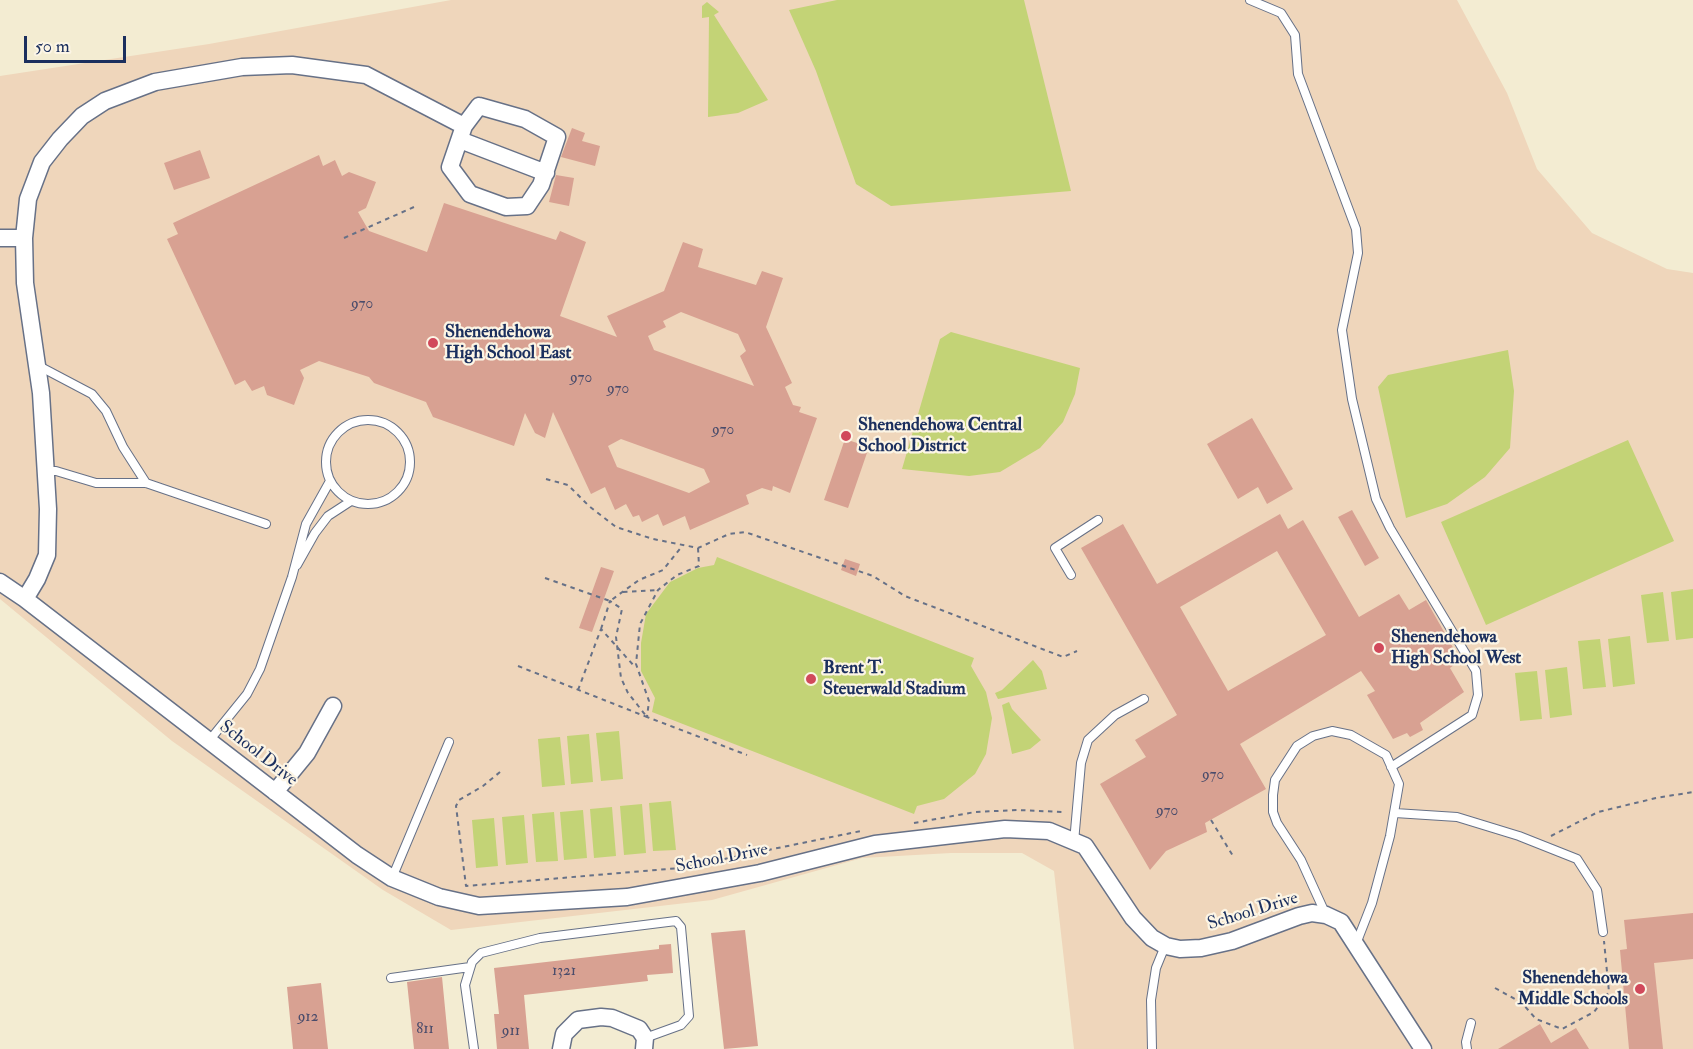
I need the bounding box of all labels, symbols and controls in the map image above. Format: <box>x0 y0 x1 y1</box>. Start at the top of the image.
scale bar <box>27 24 129 62</box>
text: 50 m <box>35 35 70 58</box>
house number: 970 <box>351 296 373 314</box>
place label: Shenendehowa High School East <box>445 322 571 364</box>
marker: Shenendehowa High School East <box>426 336 440 350</box>
house number: 970 <box>570 370 592 388</box>
house number: 970 <box>607 381 629 399</box>
place label: Shenendehowa Central School District <box>858 415 1022 458</box>
house number: 970 <box>712 422 734 440</box>
marker: Shenendehowa Central School District <box>839 429 853 443</box>
place label: Shenendehowa High School West <box>1391 627 1521 670</box>
marker: Shenendehowa High School West <box>1372 641 1386 655</box>
place label: Brent T. Steuerwald Stadium <box>823 658 966 700</box>
marker: Brent T. Steuerwald Stadium <box>804 672 818 686</box>
street label: School Drive <box>214 717 302 791</box>
house number: 970 <box>1202 767 1224 785</box>
house number: 970 <box>1156 803 1178 821</box>
street label: School Drive <box>674 839 770 879</box>
street label: School Drive <box>1205 888 1301 936</box>
house number: 1321 <box>552 963 576 981</box>
place label: Shenendehowa Middle Schools <box>1518 968 1628 1010</box>
marker: Shenendehowa Middle Schools <box>1633 982 1647 996</box>
house number: 912 <box>298 1009 318 1027</box>
house number: 811 <box>416 1021 434 1039</box>
house number: 911 <box>502 1023 520 1041</box>

